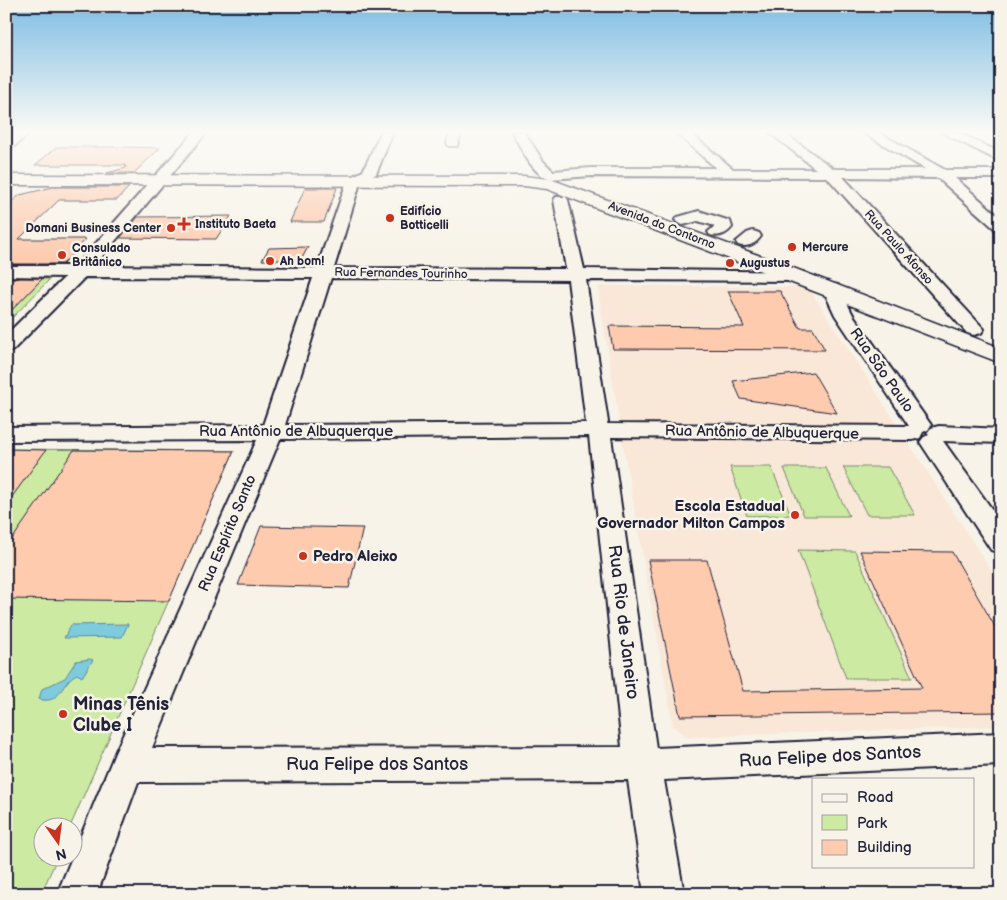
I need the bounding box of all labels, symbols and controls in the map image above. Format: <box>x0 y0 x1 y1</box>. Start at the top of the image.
street label: Avenida do Contorno <box>606 198 718 253</box>
place label: Edifício Botticelli <box>400 204 449 233</box>
street label: Rua Paulo Afonso <box>861 207 936 288</box>
marker: Edifício Botticelli <box>384 212 396 224</box>
marker: Instituto Baeta <box>177 217 191 231</box>
place label: Instituto Baeta <box>195 217 276 232</box>
place label: Domani Business Center <box>25 221 161 236</box>
marker: Domani Business Center <box>165 222 177 234</box>
place label: Mercure <box>802 240 849 255</box>
place label: Consulado Britânico <box>72 241 131 270</box>
marker: Mercure <box>786 241 798 253</box>
marker: Consulado Britânico <box>56 249 68 261</box>
place label: Ah bom! <box>279 254 324 269</box>
marker: Ah bom! <box>264 255 276 267</box>
place label: Augustus <box>739 256 790 271</box>
marker: Augustus <box>724 257 736 269</box>
street label: Rua Fernandes Tourinho <box>334 265 468 282</box>
street label: Rua São Paulo <box>845 324 918 416</box>
street label: Rua Antônio de Albuquerque <box>665 421 859 444</box>
street label: Rua Antônio de Albuquerque <box>199 422 393 441</box>
street label: Rua Espírito Santo <box>194 472 261 595</box>
place label: Escola Estadual Governador Milton Campos <box>597 497 785 533</box>
marker: Escola Estadual Governador Milton Campos <box>789 509 801 521</box>
street label: Rua Rio de Janeiro <box>604 544 643 701</box>
place label: Pedro Aleixo <box>313 547 398 566</box>
marker: Pedro Aleixo <box>297 550 309 562</box>
place label: Minas Tênis Clube I <box>73 694 169 736</box>
marker: Minas Tênis Clube I <box>57 708 69 720</box>
street label: Rua Felipe dos Santos <box>738 741 922 772</box>
street label: Rua Felipe dos Santos <box>286 754 468 775</box>
legend <box>812 778 974 868</box>
text: Road <box>857 788 893 807</box>
text: Park <box>857 814 888 833</box>
north arrow <box>32 818 82 868</box>
text: Building <box>857 838 912 857</box>
text: N <box>54 845 68 864</box>

